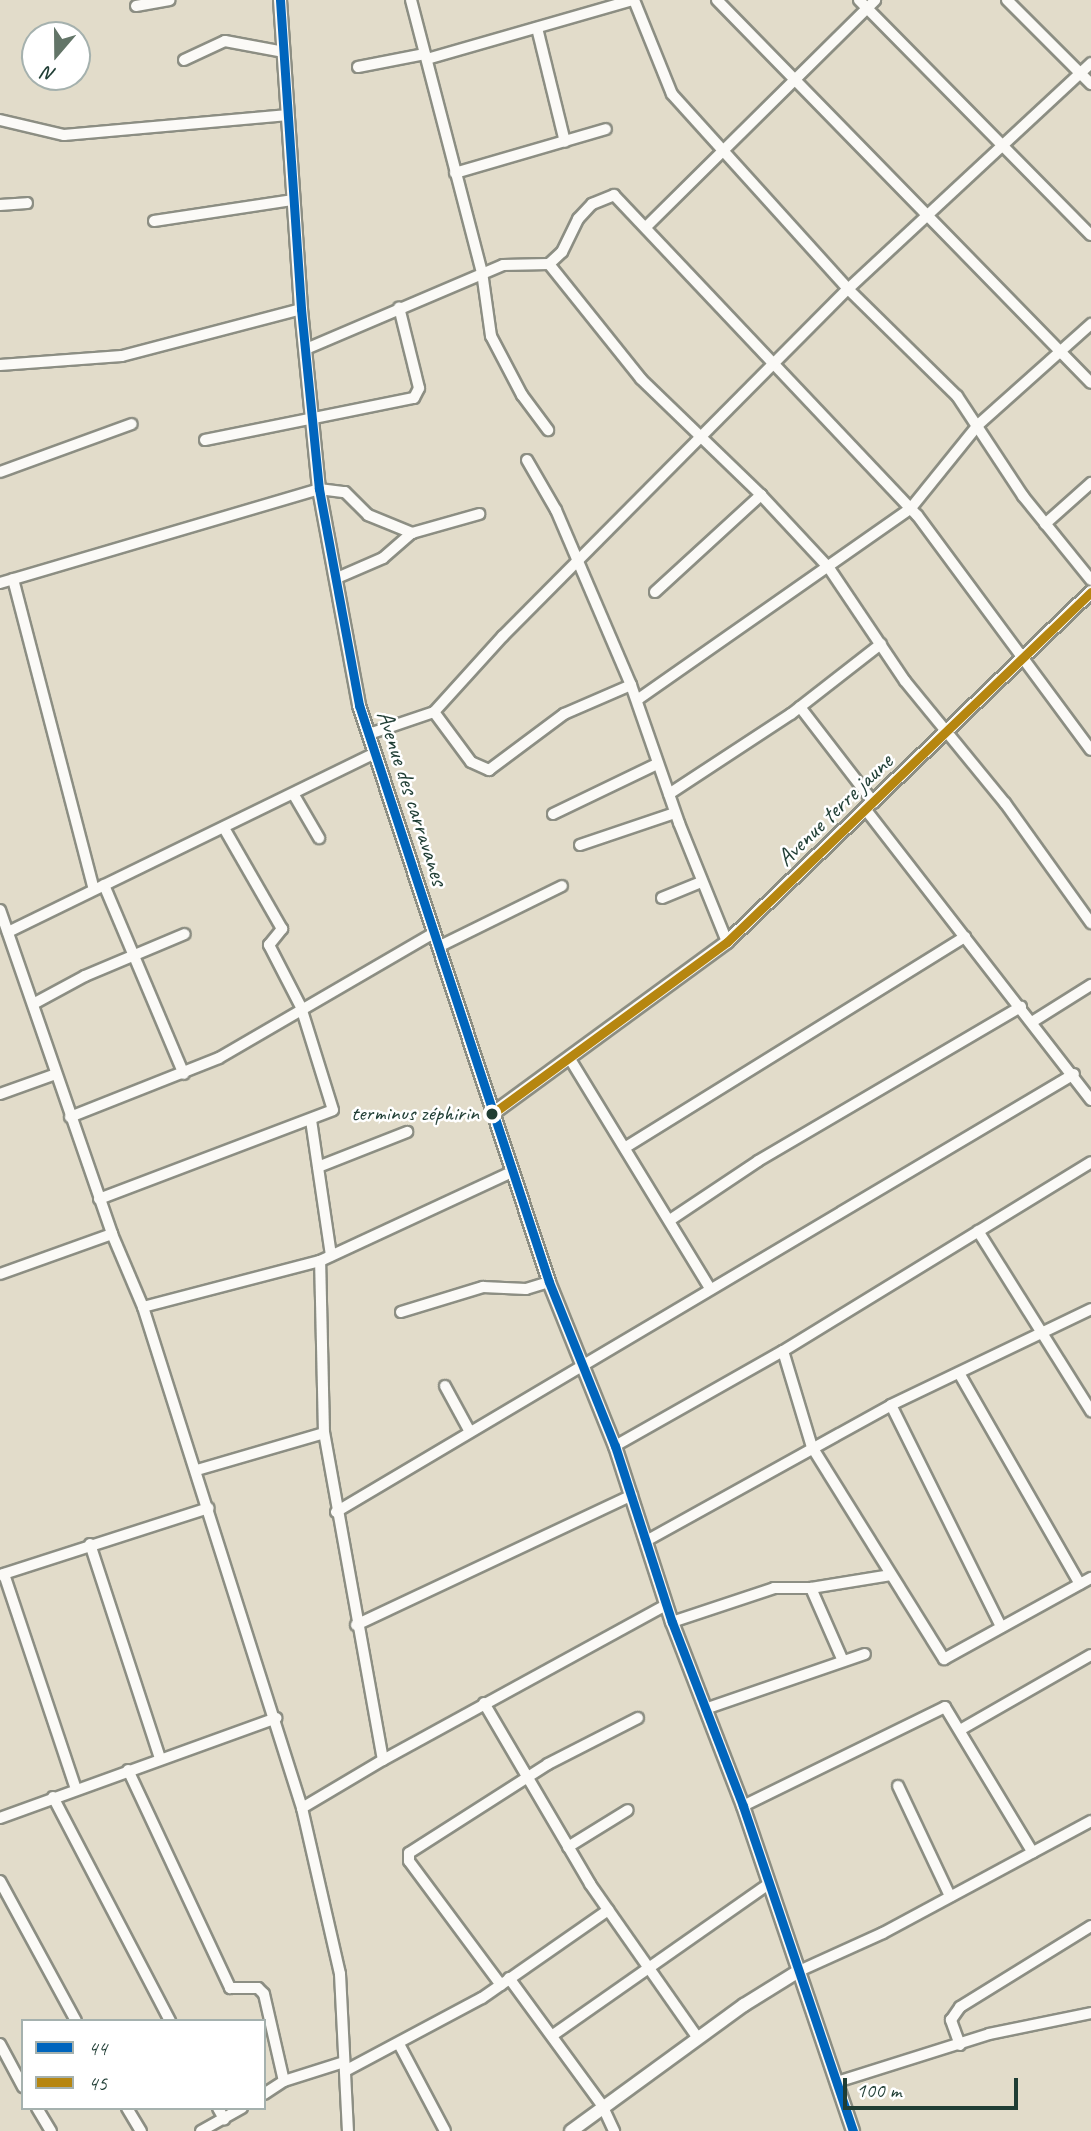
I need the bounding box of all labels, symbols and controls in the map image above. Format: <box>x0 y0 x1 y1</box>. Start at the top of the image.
north arrow <box>21 21 91 91</box>
text: N <box>40 61 59 87</box>
street label: Avenue des carravanes <box>370 707 454 889</box>
street label: Avenue terre jaune <box>771 747 899 873</box>
place label: terminus zéphirin <box>351 1101 479 1127</box>
marker: terminus zéphirin <box>485 1107 499 1121</box>
legend <box>21 2019 266 2110</box>
text: 44 <box>88 2035 107 2061</box>
scale bar <box>846 2064 1021 2108</box>
text: 45 <box>88 2070 107 2096</box>
text: 100 m <box>856 2077 901 2103</box>

